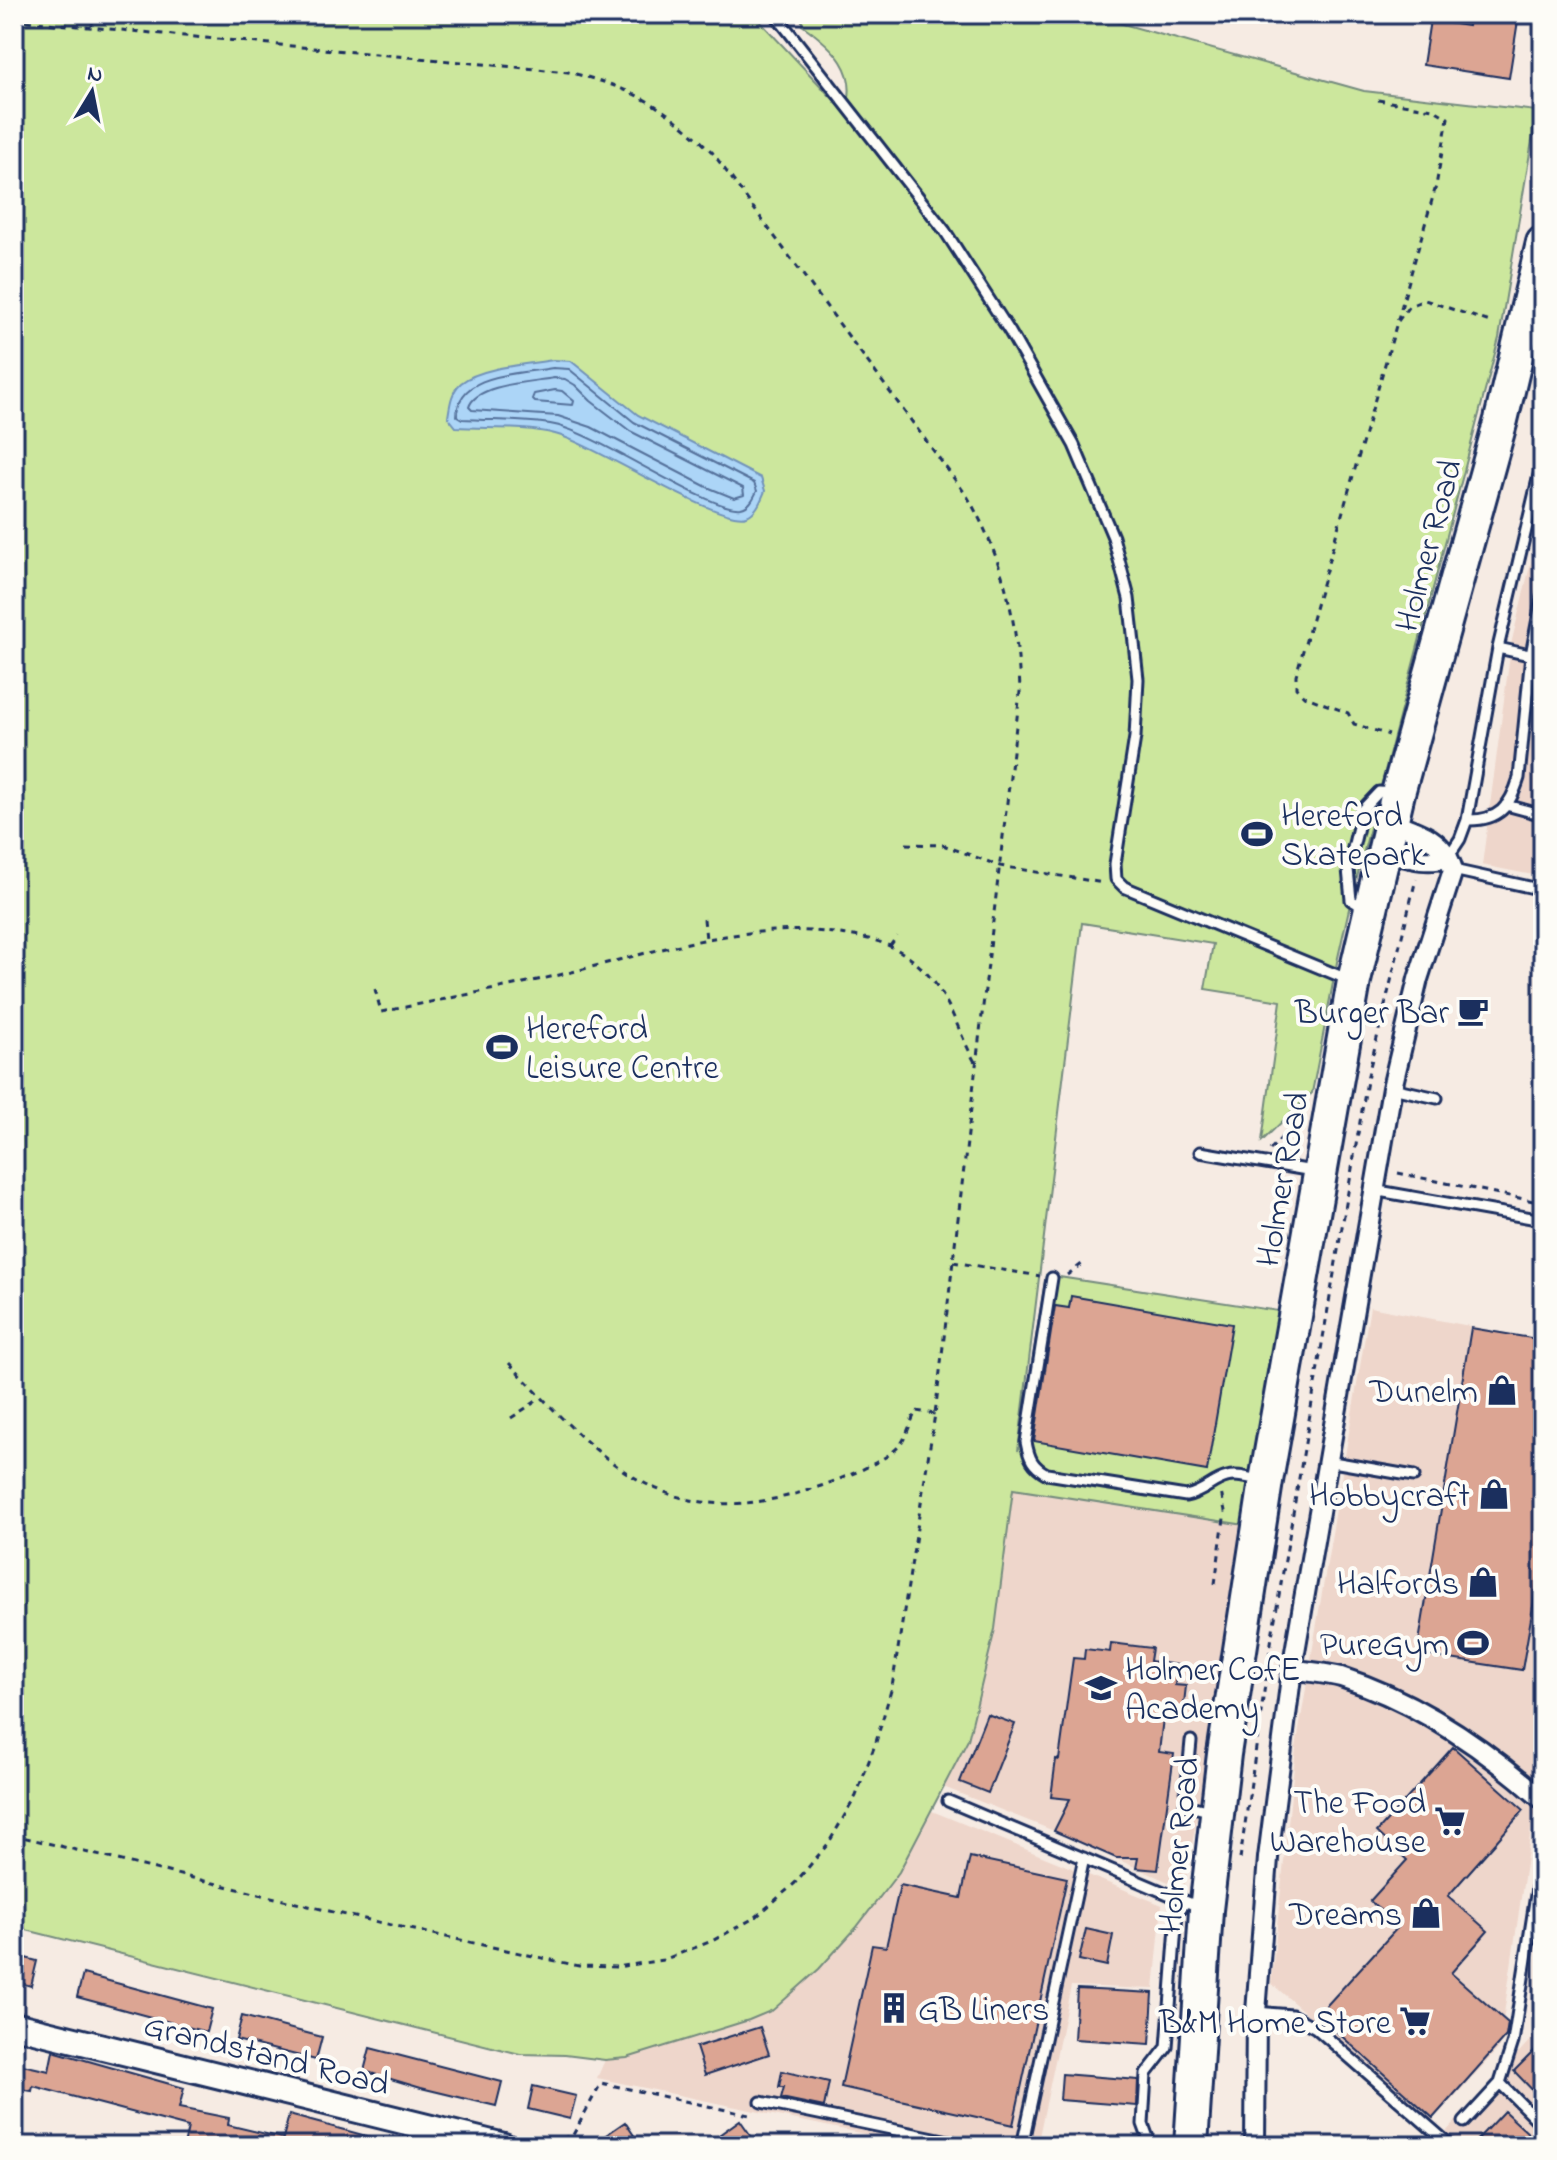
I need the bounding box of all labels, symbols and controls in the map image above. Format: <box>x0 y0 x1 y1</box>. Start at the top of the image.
north arrow <box>52 52 132 132</box>
text: N <box>85 58 105 92</box>
street label: Holmer Road <box>1384 454 1478 638</box>
place label: Hereford Skatepark <box>1281 793 1425 882</box>
sports icon: Hereford Skatepark <box>1240 817 1274 851</box>
place label: Burger Bar <box>1294 990 1449 1040</box>
cafe icon: Burger Bar <box>1456 994 1490 1028</box>
place label: Hereford Leisure Centre <box>526 1006 719 1095</box>
sports icon: Hereford Leisure Centre <box>485 1030 519 1064</box>
street label: Holmer Road <box>1245 1088 1325 1271</box>
place label: Dunelm <box>1369 1369 1478 1419</box>
shop icon: Dunelm <box>1485 1373 1519 1407</box>
place label: Hobbycraft <box>1309 1473 1470 1523</box>
shop icon: Hobbycraft <box>1477 1477 1511 1511</box>
place label: Halfords <box>1337 1561 1459 1611</box>
shop icon: Halfords <box>1466 1565 1500 1599</box>
place label: PureGym <box>1320 1622 1449 1672</box>
sports icon: PureGym <box>1456 1626 1490 1660</box>
place label: Holmer CofE Academy <box>1125 1647 1301 1736</box>
school or university icon: Holmer CofE Academy <box>1084 1671 1118 1705</box>
street label: Holmer Road <box>1147 1755 1215 1936</box>
place label: The Food Warehouse <box>1270 1780 1427 1869</box>
supermarket icon: The Food Warehouse <box>1433 1804 1467 1838</box>
place label: Dreams <box>1288 1892 1402 1942</box>
shop icon: Dreams <box>1409 1896 1443 1930</box>
place label: GB Liners <box>918 1987 1049 2037</box>
building icon: GB Liners <box>877 1991 911 2025</box>
place label: B&M Home Store <box>1158 2000 1392 2050</box>
street label: Grandstand Road <box>138 2002 394 2112</box>
supermarket icon: B&M Home Store <box>1398 2004 1432 2038</box>

